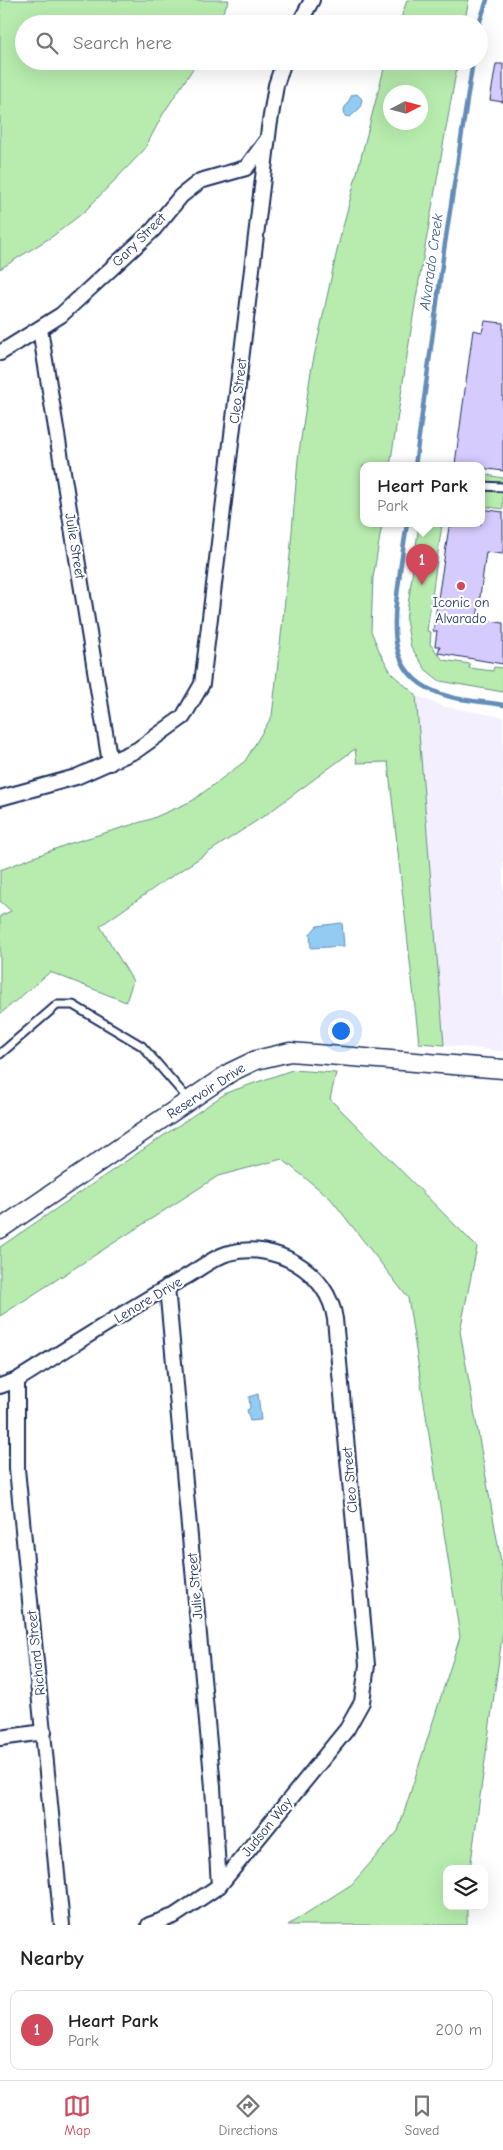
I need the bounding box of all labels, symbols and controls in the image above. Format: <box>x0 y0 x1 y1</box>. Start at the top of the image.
search box <box>15 15 488 70</box>
icon: search <box>33 29 61 57</box>
text: Search here <box>73 32 172 54</box>
north arrow <box>383 85 428 130</box>
street label: Gary Street <box>109 209 170 270</box>
water label: Alvarado Creek <box>415 212 447 312</box>
street label: Cleo Street <box>226 356 251 425</box>
popup <box>360 462 485 527</box>
text: Heart Park <box>377 475 468 497</box>
text: Park <box>377 497 408 515</box>
street label: Julie Street <box>61 512 89 581</box>
pin: 1 <box>406 544 438 585</box>
marker: Iconic on Alvarado <box>455 580 467 592</box>
place label: Iconic on Alvarado <box>432 594 490 627</box>
your location <box>328 1018 354 1044</box>
street label: Reservoir Drive <box>164 1059 248 1123</box>
street label: Lenore Drive <box>111 1273 185 1327</box>
street label: Cleo Street <box>339 1445 361 1514</box>
street label: Julie Street <box>184 1551 206 1620</box>
street label: Richard Street <box>23 1609 49 1696</box>
street label: Judson Way <box>238 1793 296 1860</box>
map controls <box>443 1865 488 1910</box>
button: layers <box>443 1865 488 1910</box>
text: Nearby <box>20 1946 84 1970</box>
text: Heart Park <box>68 2010 158 2032</box>
text: 1 <box>34 2021 40 2039</box>
text: 200 m <box>436 2021 482 2039</box>
text: Park <box>68 2032 99 2050</box>
tab: Map <box>63 2092 91 2139</box>
tab: Directions <box>218 2092 278 2139</box>
tab: Saved <box>405 2092 440 2139</box>

